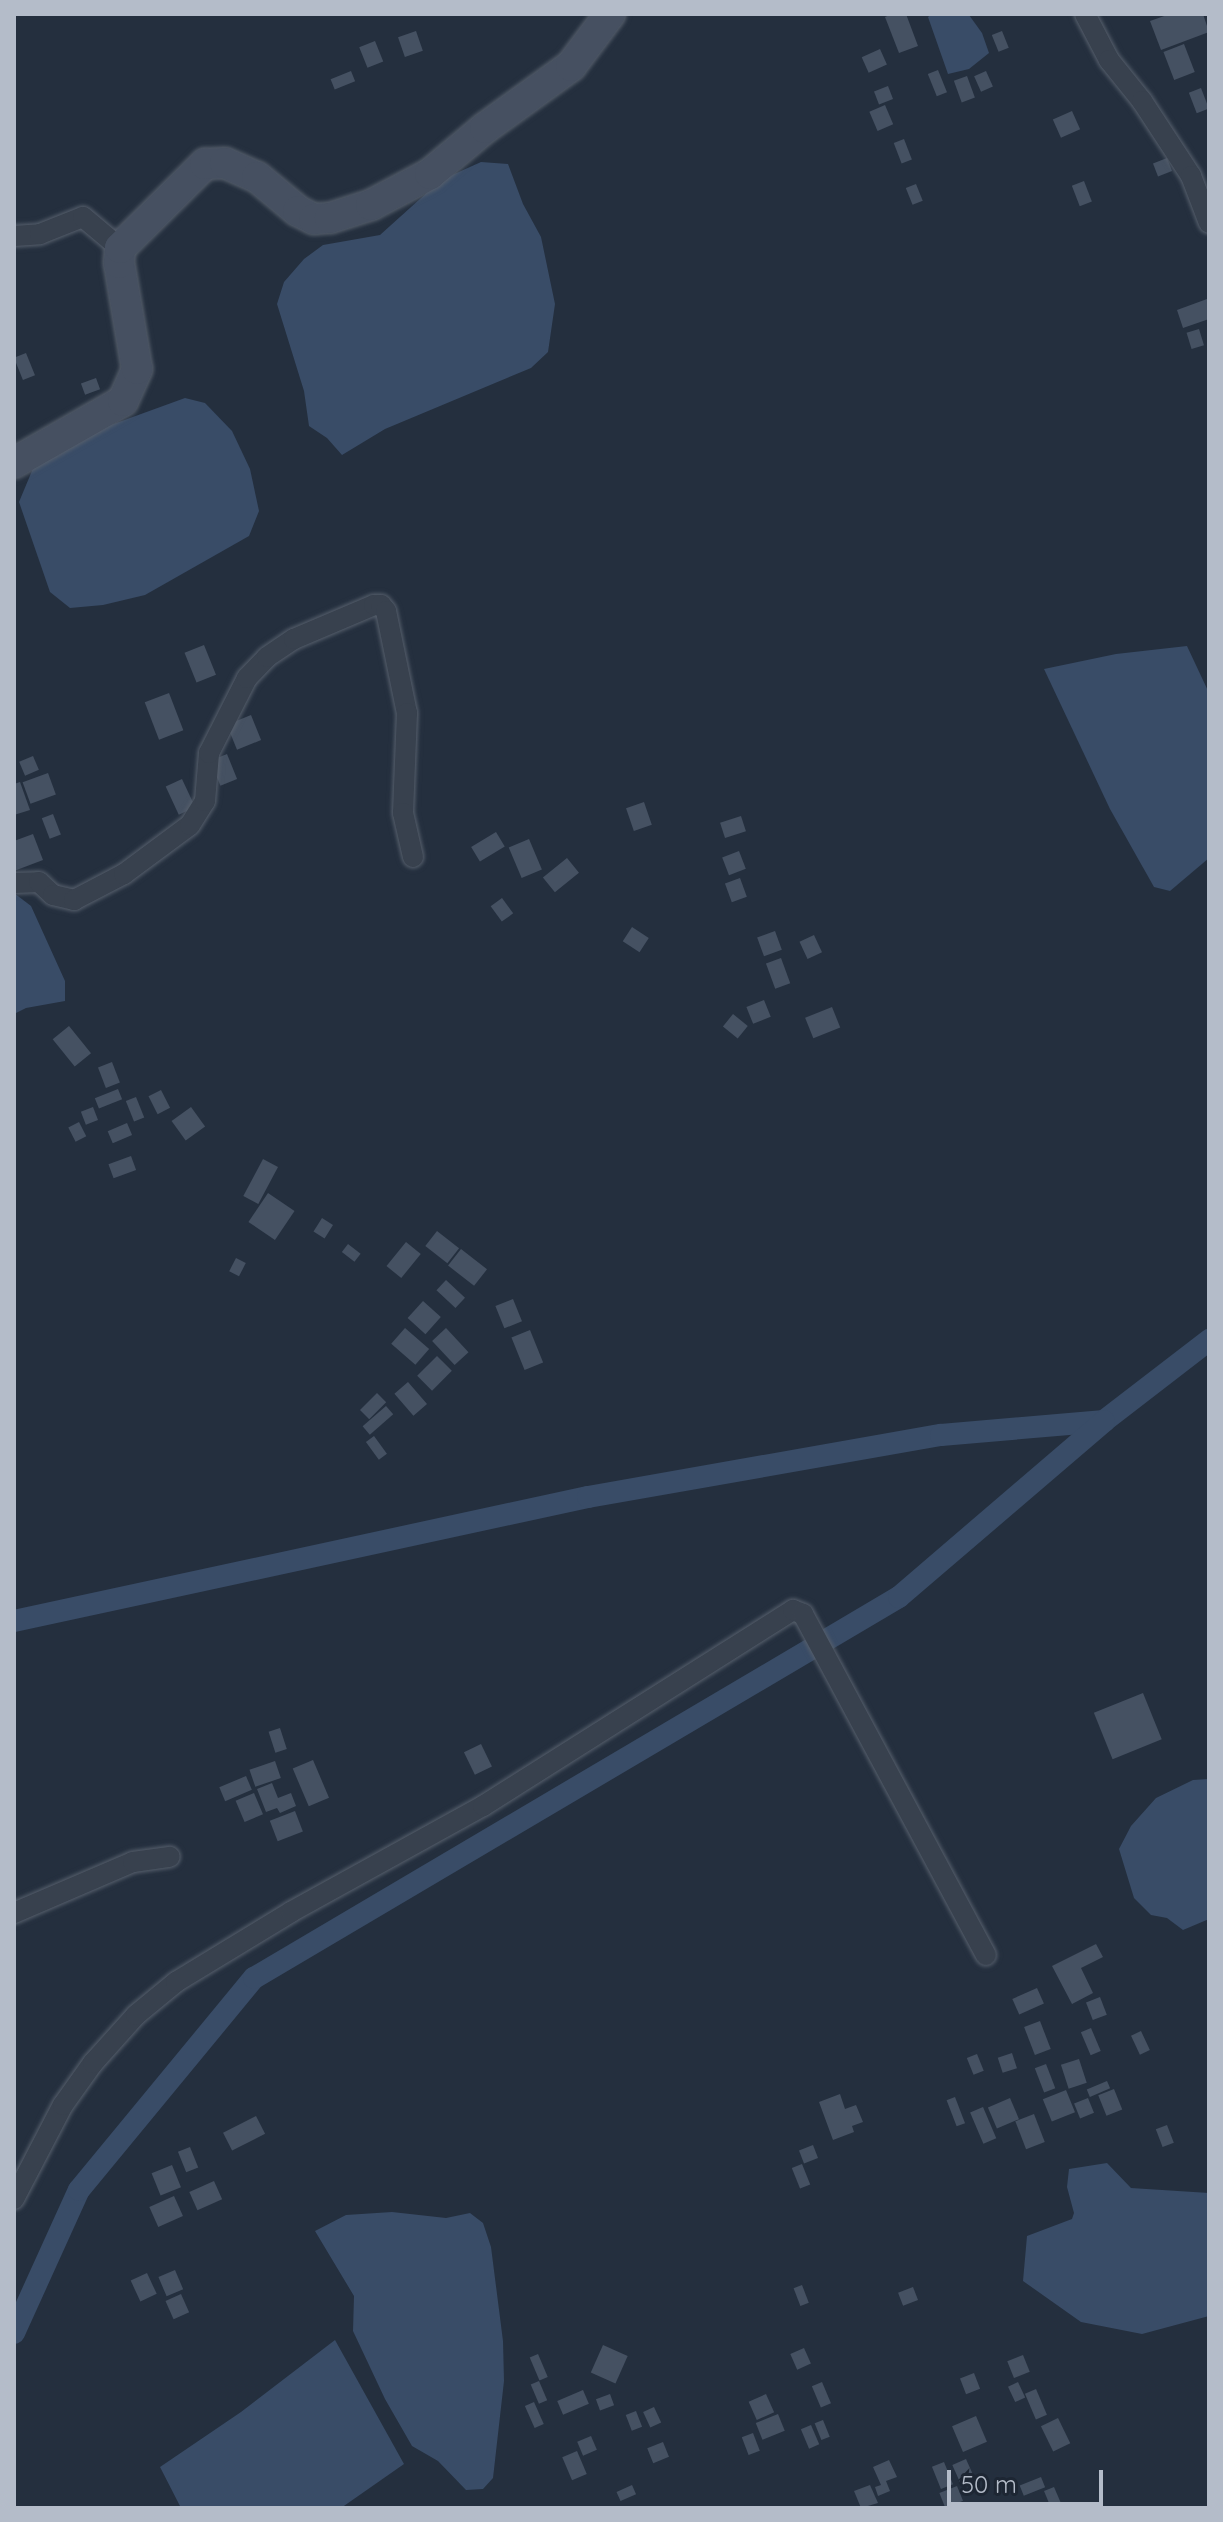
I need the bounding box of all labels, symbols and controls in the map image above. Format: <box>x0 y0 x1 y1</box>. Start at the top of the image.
scale bar <box>951 2454 1107 2504</box>
text: 50 m <box>961 2469 1017 2499</box>

